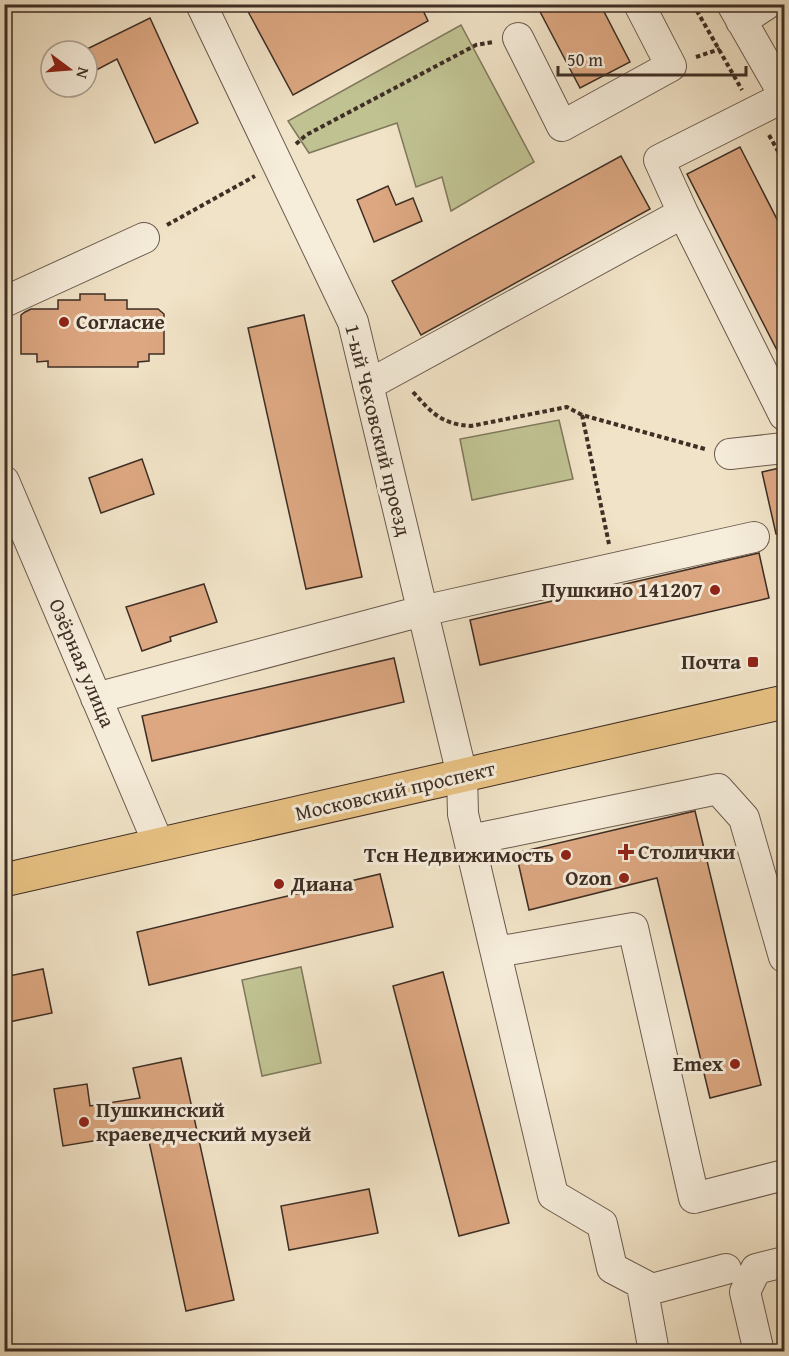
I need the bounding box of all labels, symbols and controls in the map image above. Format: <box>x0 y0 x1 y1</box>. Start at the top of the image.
north arrow <box>39 39 99 99</box>
scale bar <box>558 39 746 77</box>
text: 50 m <box>567 46 603 73</box>
text: N <box>70 65 96 82</box>
place label: Согласие <box>76 306 165 337</box>
marker: Согласие <box>57 315 71 329</box>
street label: 1-ый Чеховский проезд <box>337 321 420 540</box>
place label: Пушкино 141207 <box>541 574 703 605</box>
marker: Пушкино 141207 <box>708 583 722 597</box>
street label: Озёрная улица <box>41 594 124 732</box>
place label: Почта <box>681 646 741 677</box>
marker: Почта <box>746 655 760 669</box>
street label: Московский проспект <box>292 752 498 829</box>
place label: Столички <box>638 836 735 867</box>
place label: Тсн Недвижимость <box>364 839 554 870</box>
marker: Столички <box>619 845 633 859</box>
marker: Тсн Недвижимость <box>559 848 573 862</box>
place label: Ozon <box>565 862 613 893</box>
place label: Диана <box>290 868 353 899</box>
marker: Ozon <box>617 871 631 885</box>
marker: Диана <box>272 877 286 891</box>
place label: Emex <box>673 1048 723 1079</box>
marker: Emex <box>728 1057 742 1071</box>
place label: Пушкинский краеведческий музей <box>96 1094 311 1149</box>
marker: Пушкинский краеведческий музей <box>77 1115 91 1129</box>

